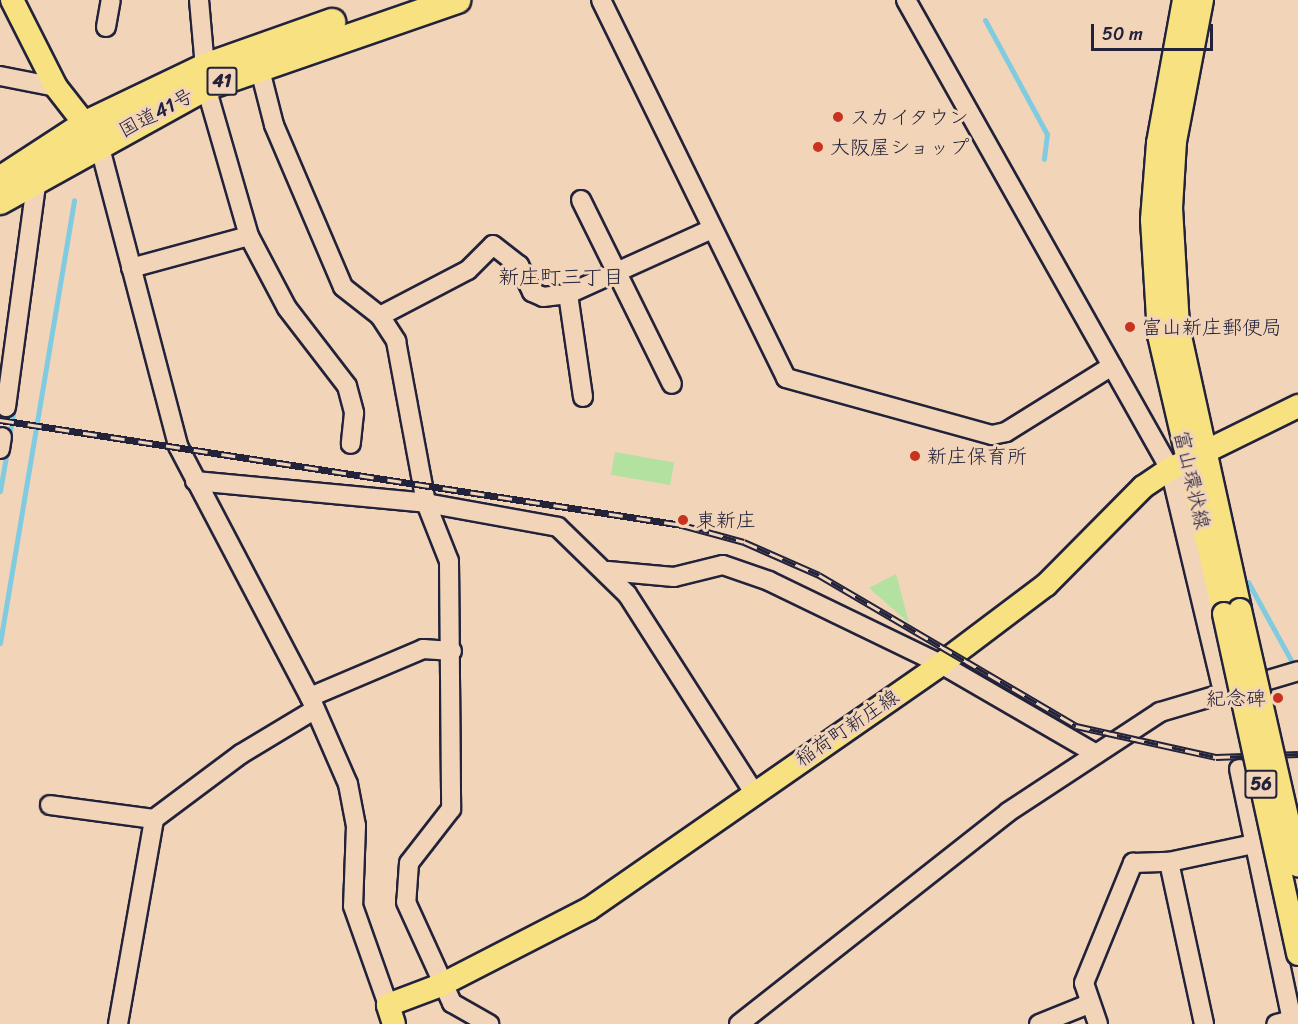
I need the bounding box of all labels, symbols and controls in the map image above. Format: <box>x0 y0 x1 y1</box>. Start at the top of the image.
scale bar <box>1094 12 1216 50</box>
text: 50 m <box>1102 18 1143 50</box>
road number: 41 <box>206 66 238 96</box>
street label: 国道41号 <box>115 83 197 143</box>
place label: スカイタウン <box>850 105 970 129</box>
marker: スカイタウン <box>831 110 845 124</box>
place label: 大阪屋ショップ <box>830 135 970 159</box>
marker: 大阪屋ショップ <box>811 140 825 154</box>
district label: 新庄町三丁目 <box>498 264 624 290</box>
place label: 富山新庄郵便局 <box>1142 315 1282 339</box>
marker: 富山新庄郵便局 <box>1123 320 1137 334</box>
street label: 富山環状線 <box>1169 429 1215 531</box>
place label: 新庄保育所 <box>927 444 1027 468</box>
marker: 新庄保育所 <box>908 449 922 463</box>
place label: 東新庄 <box>696 508 756 532</box>
marker: 東新庄 <box>674 511 692 529</box>
street label: 稲荷町新庄線 <box>791 685 903 771</box>
place label: 紀念碑 <box>1206 686 1266 710</box>
marker: 紀念碑 <box>1271 691 1285 705</box>
road number: 56 <box>1243 769 1279 799</box>

